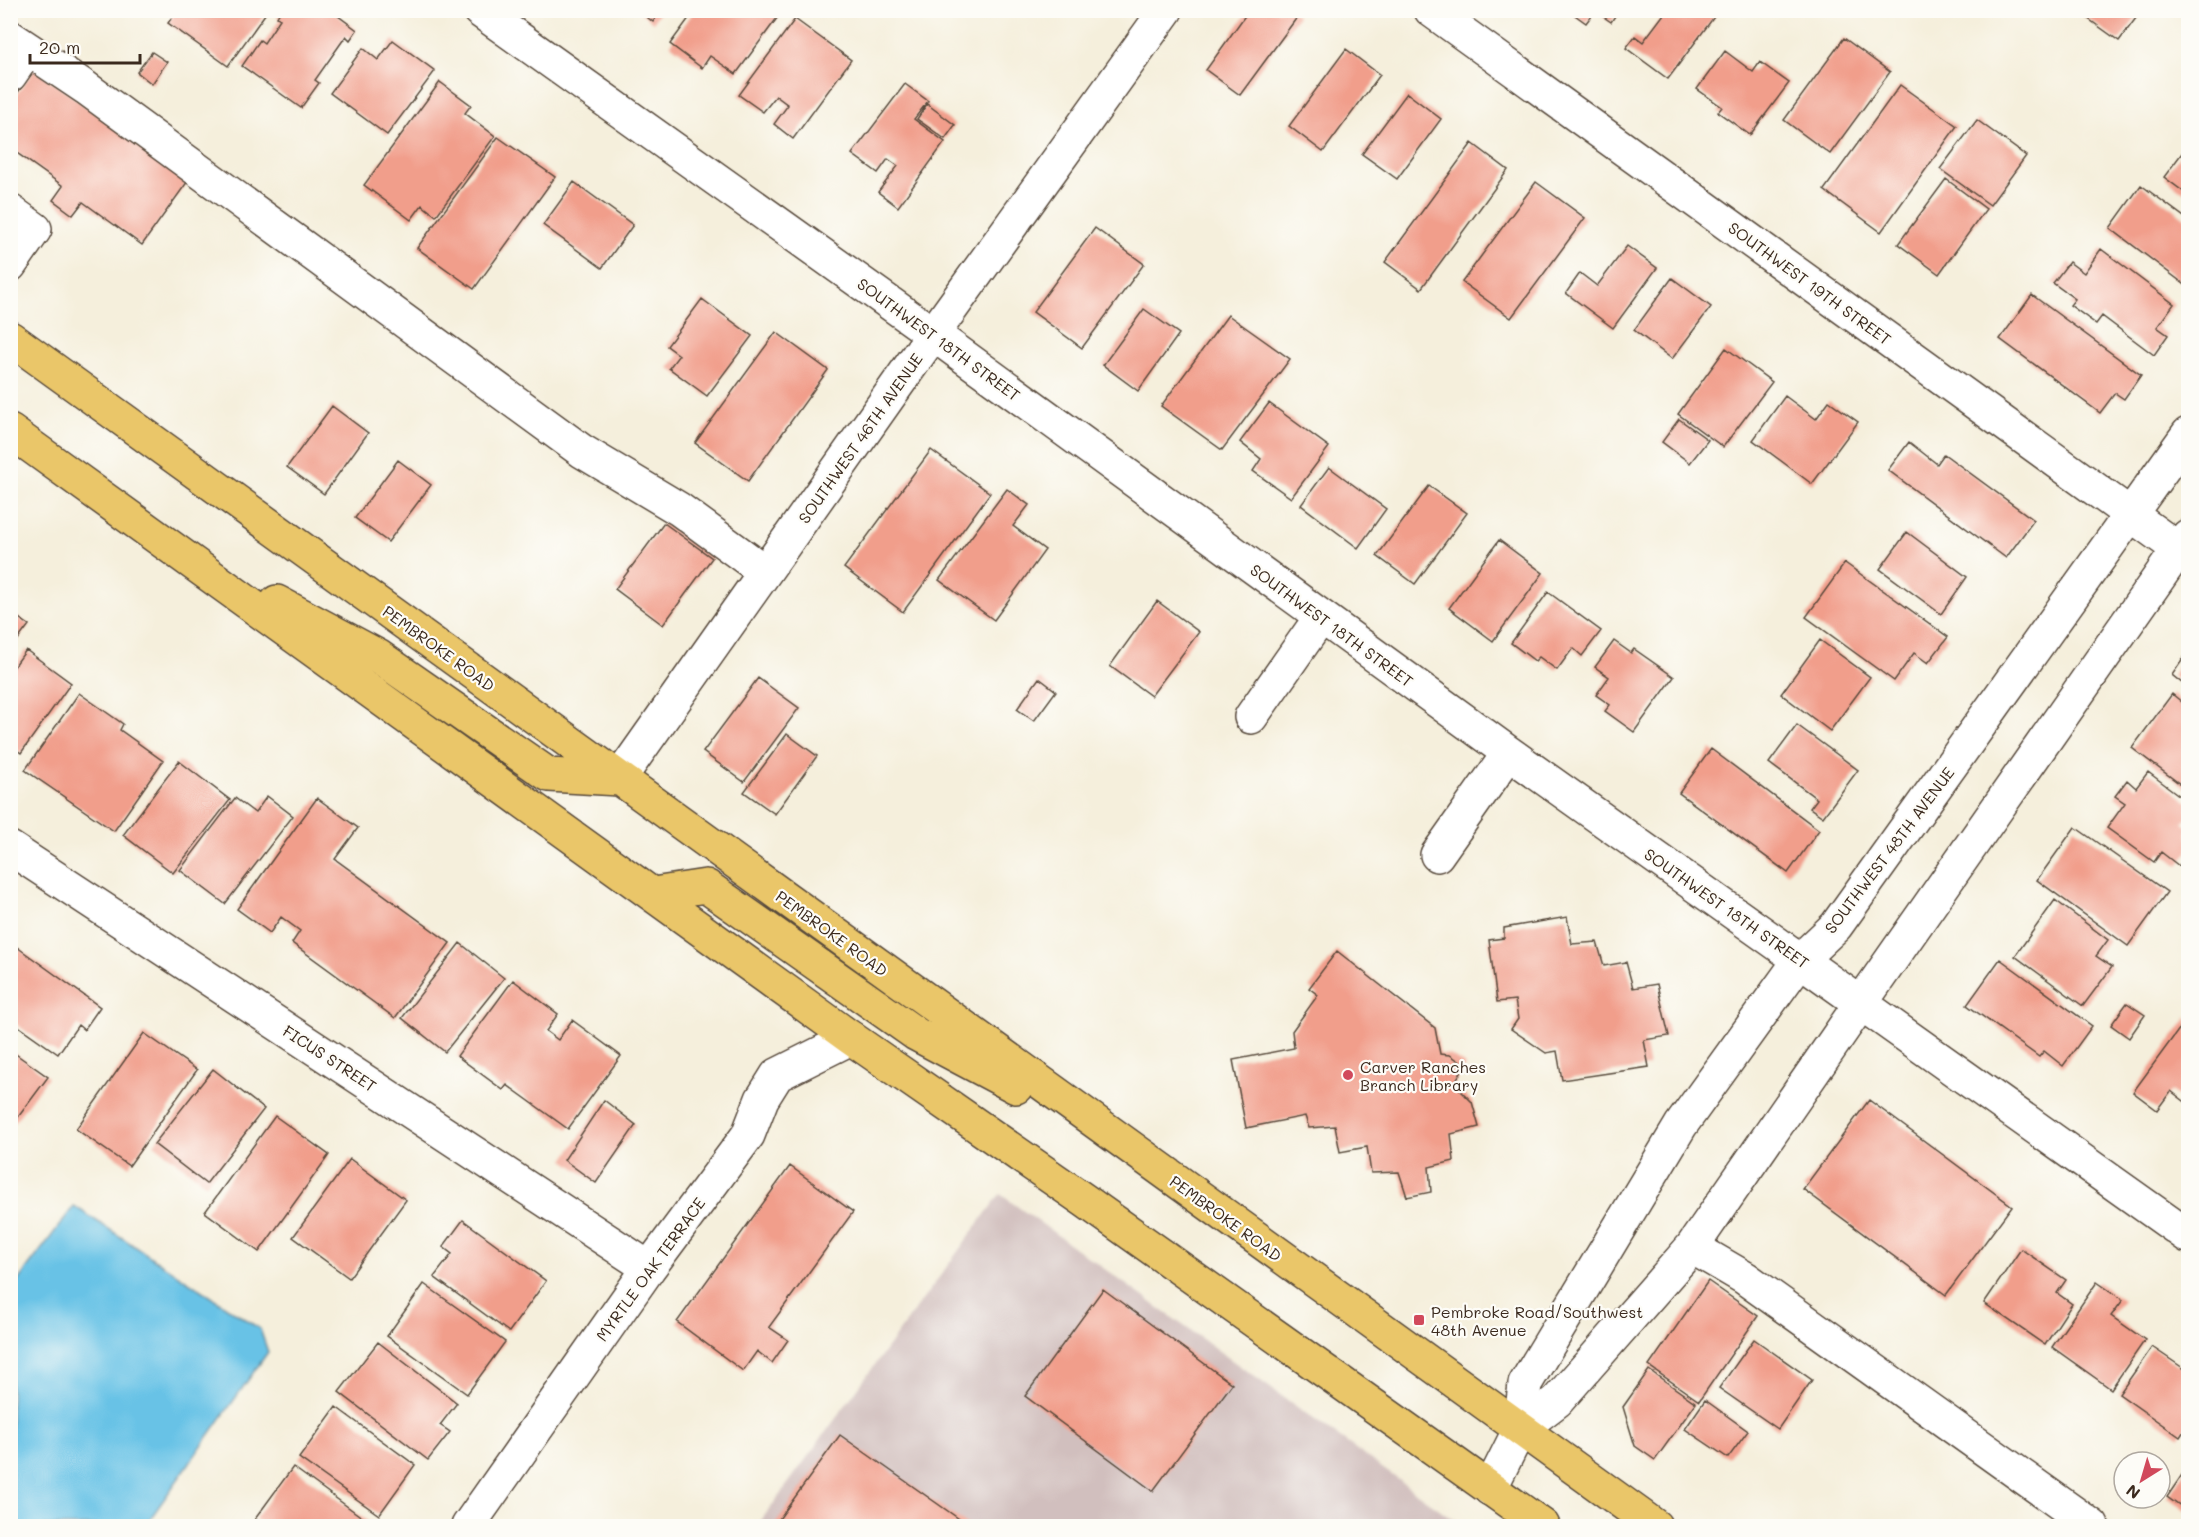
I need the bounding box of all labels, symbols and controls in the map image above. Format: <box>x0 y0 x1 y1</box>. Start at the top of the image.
scale bar <box>30 27 140 65</box>
text: 20 m <box>39 35 80 59</box>
street label: SOUTHWEST 19TH STREET <box>1724 217 1896 349</box>
street label: SOUTHWEST 18TH STREET <box>853 273 1025 405</box>
street label: SOUTHWEST 46TH AVENUE <box>793 349 927 527</box>
street label: SOUTHWEST 18TH STREET <box>1246 559 1418 691</box>
street label: PEMBROKE ROAD <box>379 600 499 696</box>
street label: SOUTHWEST 48TH AVENUE <box>1819 763 1959 937</box>
street label: SOUTHWEST 18TH STREET <box>1640 843 1814 973</box>
street label: PEMBROKE ROAD <box>772 885 892 981</box>
street label: FICUS STREET <box>279 1020 381 1096</box>
place label: Carver Ranches Branch Library <box>1360 1056 1486 1095</box>
marker: Carver Ranches Branch Library <box>1341 1068 1355 1082</box>
street label: PEMBROKE ROAD <box>1166 1170 1286 1266</box>
street label: MYRTLE OAK TERRACE <box>591 1193 709 1345</box>
place label: Pembroke Road/Southwest 48th Avenue <box>1431 1301 1643 1340</box>
marker: Pembroke Road/Southwest 48th Avenue <box>1412 1313 1426 1327</box>
north arrow <box>2112 1450 2172 1510</box>
text: N <box>2121 1480 2144 1504</box>

